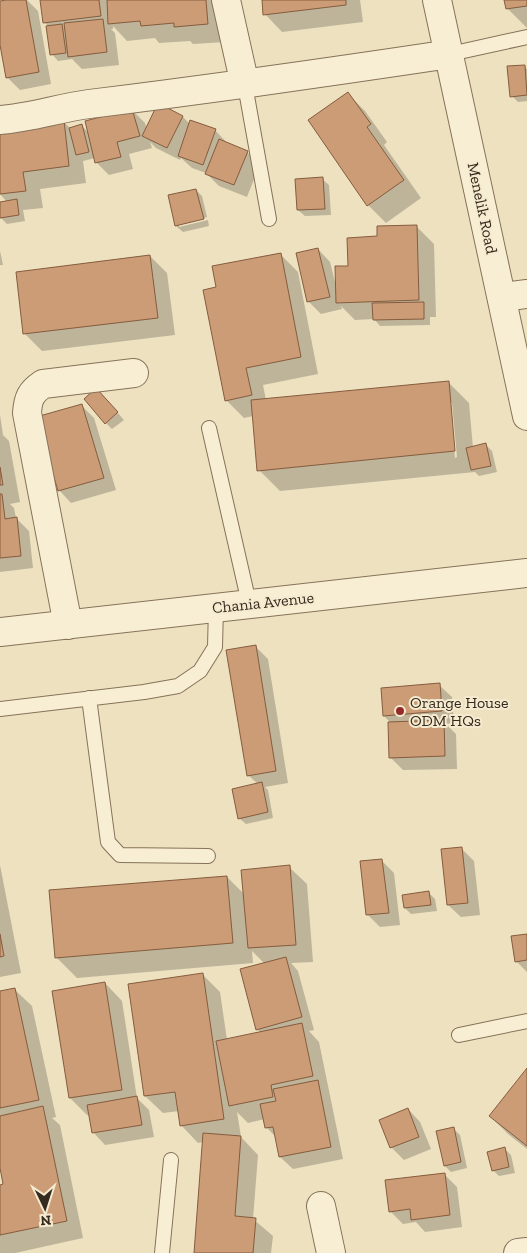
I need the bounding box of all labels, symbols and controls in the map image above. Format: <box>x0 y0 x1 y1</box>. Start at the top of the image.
street label: Menelik Road <box>464 161 502 256</box>
street label: Chania Avenue <box>211 588 315 617</box>
place label: Orange House ODM HQs <box>410 693 509 730</box>
marker: Orange House ODM HQs <box>394 705 406 717</box>
north arrow <box>20 1183 70 1233</box>
text: N <box>40 1212 52 1229</box>

